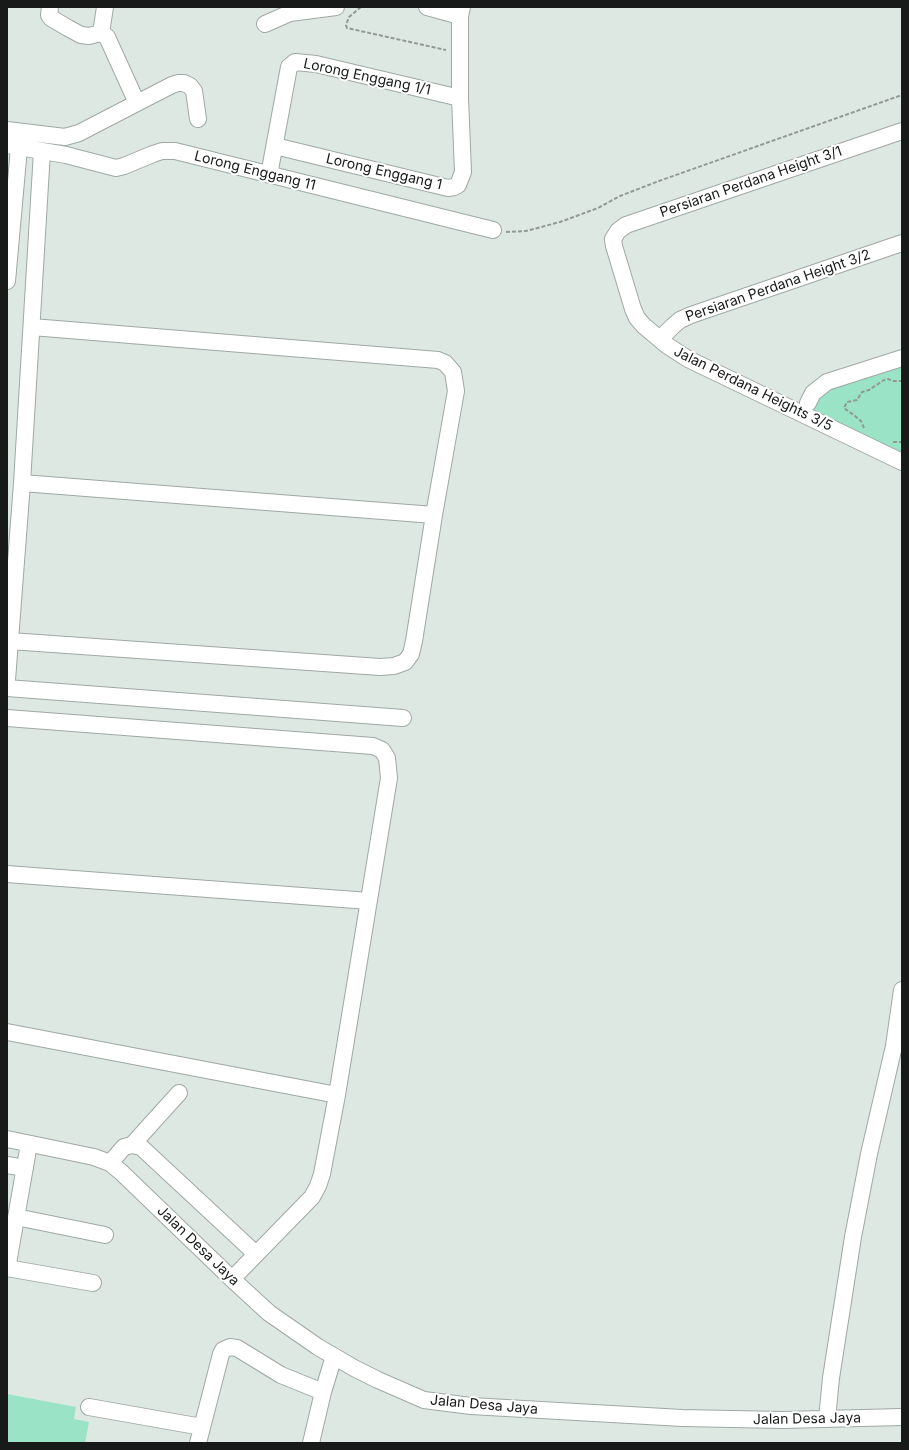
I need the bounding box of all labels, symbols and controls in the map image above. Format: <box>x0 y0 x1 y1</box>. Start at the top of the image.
street label: Lorong Enggang 1/1 <box>302 55 432 99</box>
street label: Persiaran Perdana Height 3/1 <box>658 143 844 221</box>
street label: Lorong Enggang 11 <box>193 148 317 194</box>
street label: Lorong Enggang 1 <box>324 150 444 194</box>
street label: Persiaran Perdana Height 3/2 <box>683 246 873 326</box>
street label: Jalan Perdana Heights 3/5 <box>671 343 835 435</box>
street label: Jalan Desa Jaya <box>153 1202 243 1290</box>
street label: Jalan Desa Jaya <box>429 1392 539 1418</box>
street label: Jalan Desa Jaya <box>753 1410 861 1428</box>

